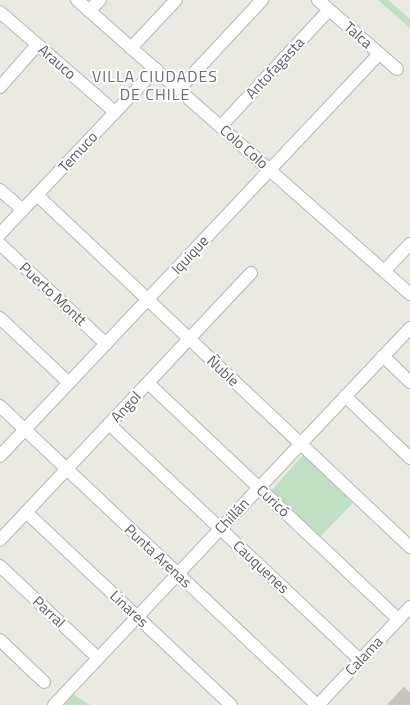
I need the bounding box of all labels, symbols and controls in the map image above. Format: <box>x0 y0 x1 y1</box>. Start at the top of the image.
street label: Talca <box>339 16 378 54</box>
street label: Antofagasta <box>240 31 310 104</box>
street label: Arauco <box>33 39 82 85</box>
district label: VILLA CIUDADES DE CHILE <box>92 64 218 106</box>
street label: Colo Colo <box>215 119 274 174</box>
street label: Temuco <box>53 126 103 177</box>
street label: Iquique <box>165 230 214 279</box>
street label: Puerto Montt <box>14 256 93 332</box>
street label: Ñuble <box>202 350 245 392</box>
street label: Angol <box>105 386 146 428</box>
street label: Curicó <box>251 479 295 522</box>
street label: Chillán <box>209 492 254 539</box>
street label: Punta Arenas <box>119 518 197 593</box>
street label: Cauquenes <box>228 534 295 599</box>
street label: Linares <box>105 585 154 633</box>
street label: Parral <box>28 590 71 633</box>
street label: Calama <box>339 630 388 681</box>

